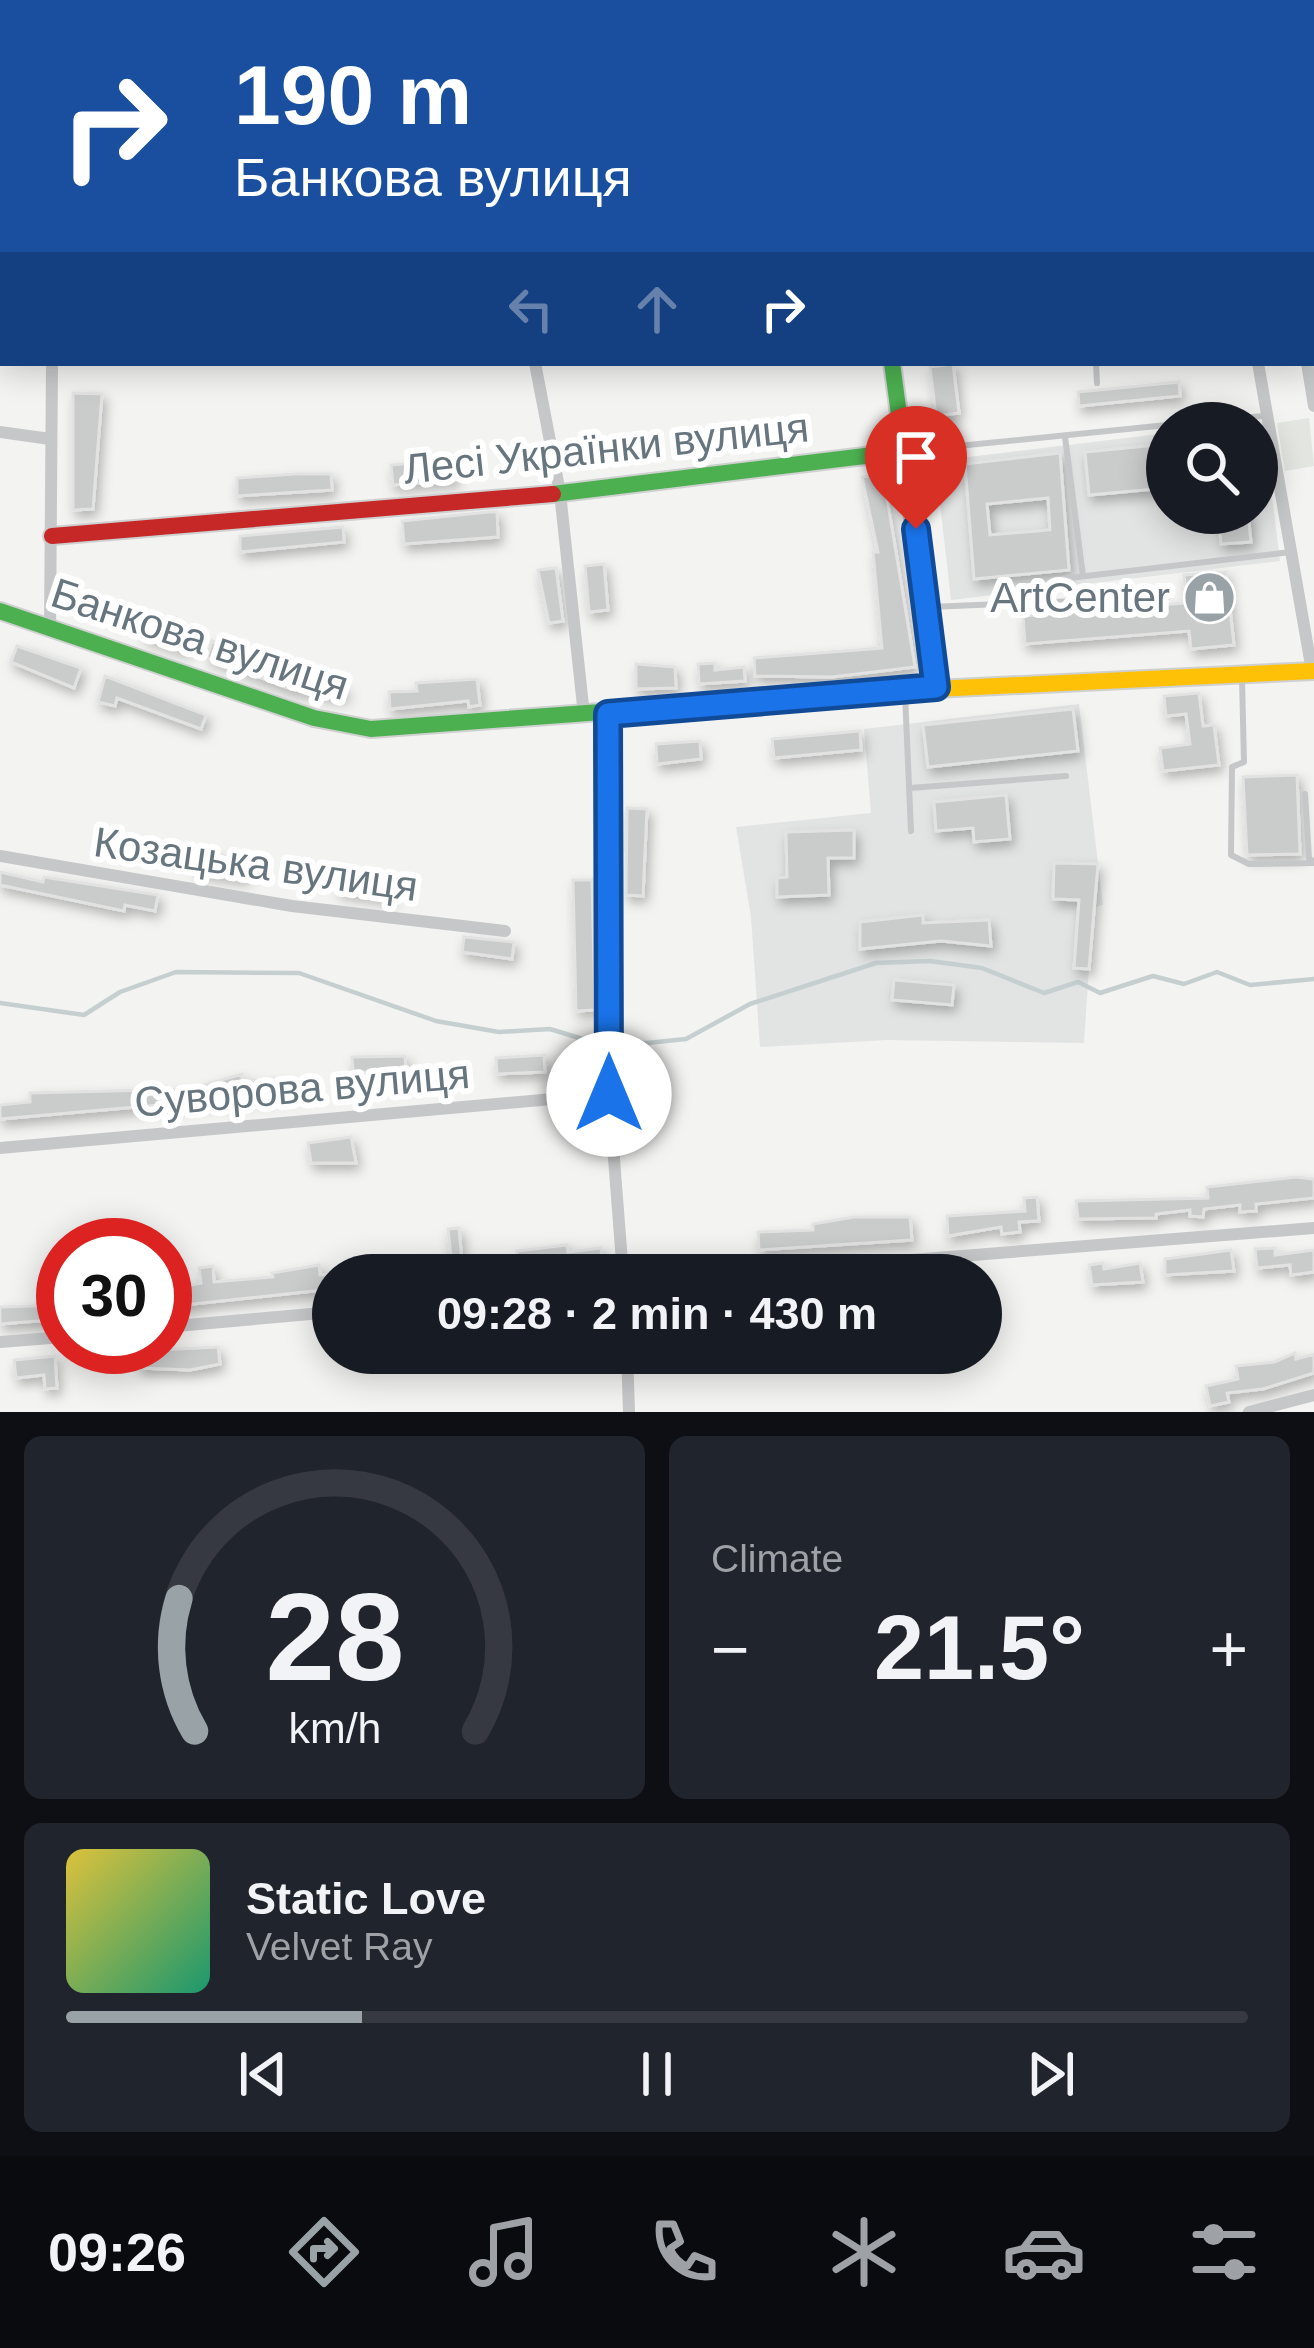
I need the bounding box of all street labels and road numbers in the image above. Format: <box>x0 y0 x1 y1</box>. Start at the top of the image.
street label: Лесі Українки вулиця <box>401 403 811 493</box>
street label: Банкова вулиця <box>46 569 354 709</box>
street label: Козацька вулиця <box>91 818 421 910</box>
street label: Суворова вулиця <box>132 1050 472 1126</box>

